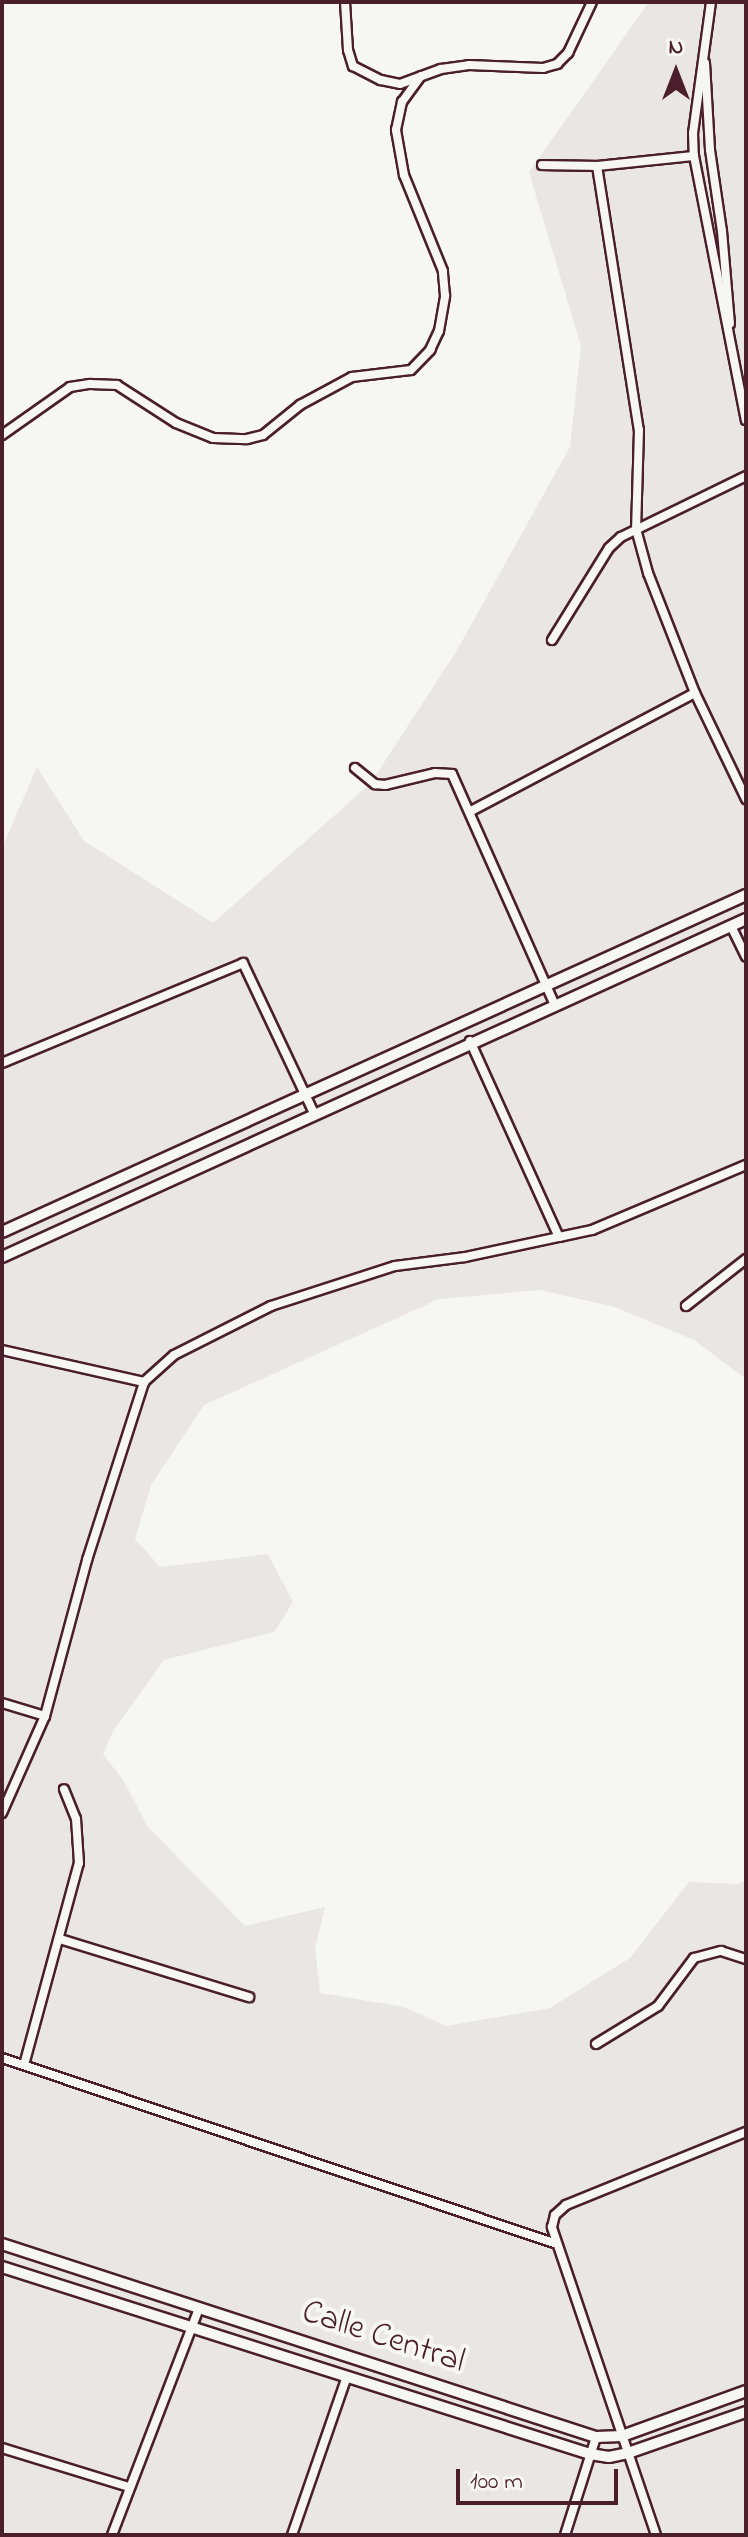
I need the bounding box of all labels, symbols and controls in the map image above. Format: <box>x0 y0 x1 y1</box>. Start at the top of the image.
north arrow <box>636 32 716 112</box>
text: N <box>669 32 683 64</box>
street label: Calle Central <box>296 2293 470 2383</box>
scale bar <box>460 2453 622 2503</box>
text: 100 m <box>470 2465 523 2500</box>

